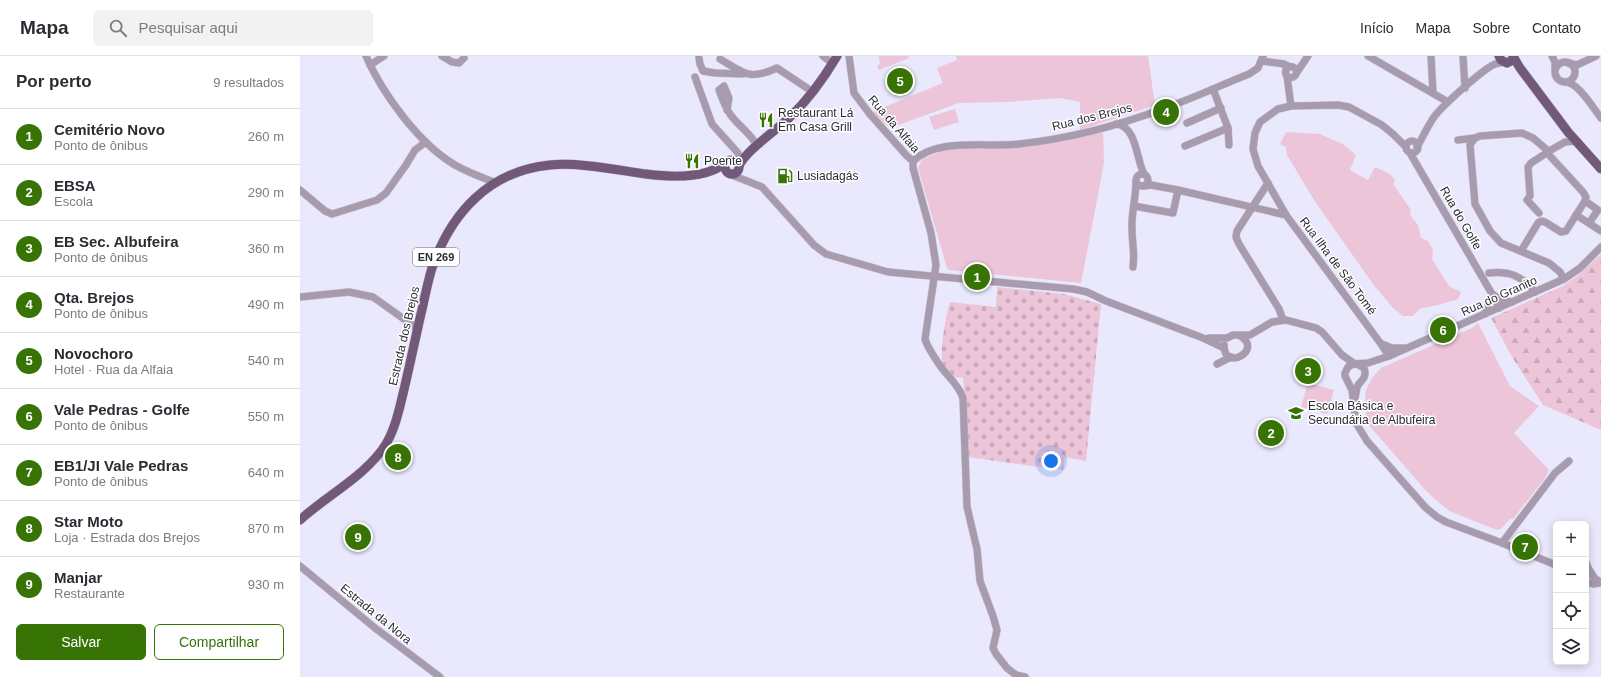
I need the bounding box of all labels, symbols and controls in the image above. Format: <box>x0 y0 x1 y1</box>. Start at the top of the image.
search box <box>93 10 373 46</box>
text: Mapa <box>20 17 69 38</box>
icon: search <box>107 17 129 39</box>
text: Pesquisar aqui <box>139 19 238 36</box>
text: Início <box>1360 20 1394 36</box>
text: Mapa <box>1416 20 1451 36</box>
text: Sobre <box>1473 20 1510 36</box>
text: Contato <box>1532 20 1581 36</box>
pin: 5 <box>887 66 913 96</box>
text: Por perto <box>16 72 92 91</box>
text: 9 resultados <box>213 75 284 90</box>
street label: Rua da Alfaia <box>865 92 923 156</box>
pin: 4 <box>1153 97 1179 127</box>
street label: Rua dos Brejos <box>1051 100 1133 134</box>
place label: Restaurant Lá Em Casa Grill <box>778 106 854 134</box>
restaurant icon: Restaurant Lá Em Casa Grill <box>757 111 775 129</box>
text: Cemitério Novo <box>54 121 165 138</box>
text: 1 <box>25 129 33 144</box>
text: 260 m <box>248 129 284 144</box>
text: Ponto de ônibus <box>54 138 148 153</box>
restaurant icon: Poente <box>683 152 701 170</box>
place label: Poente <box>704 154 742 168</box>
fuel station icon: Lusiadagás <box>776 167 794 185</box>
place label: Lusiadagás <box>797 169 858 183</box>
text: EBSA <box>54 177 96 194</box>
street label: Rua do Golfe <box>1437 184 1485 252</box>
text: 2 <box>25 185 33 200</box>
text: 290 m <box>248 185 284 200</box>
text: Escola <box>54 194 93 209</box>
street label: Rua Ilha de São Tomé <box>1297 214 1379 318</box>
text: EB Sec. Albufeira <box>54 233 178 250</box>
text: 3 <box>25 241 33 256</box>
text: 360 m <box>248 241 284 256</box>
road number: EN 269 <box>413 248 459 266</box>
text: Ponto de ônibus <box>54 250 148 265</box>
pin: 1 <box>964 262 990 292</box>
street label: Rua do Granito <box>1459 273 1539 319</box>
street label: Estrada dos Brejos <box>386 285 422 387</box>
text: Qta. Brejos <box>54 289 134 306</box>
text: 4 <box>25 297 33 312</box>
text: 490 m <box>248 297 284 312</box>
text: Ponto de ônibus <box>54 306 148 321</box>
pin: 6 <box>1430 315 1456 345</box>
text: Novochoro <box>54 345 133 362</box>
text: 5 <box>25 353 33 368</box>
text: 540 m <box>248 353 284 368</box>
pin: 3 <box>1295 356 1321 386</box>
text: Hotel · Rua da Alfaia <box>54 362 173 377</box>
place label: Escola Básica e Secundária de Albufeira <box>1308 399 1436 427</box>
text: Vale Pedras - Golfe <box>54 401 190 418</box>
school or university icon: Escola Básica e Secundária de Albufeira <box>1287 404 1305 422</box>
text: 6 <box>25 409 33 424</box>
text: 550 m <box>248 409 284 424</box>
text: Ponto de ônibus <box>54 418 148 433</box>
pin: 2 <box>1258 418 1284 448</box>
pin: 8 <box>385 442 411 472</box>
your location <box>1041 451 1061 471</box>
text: EB1/JI Vale Pedras <box>54 457 188 474</box>
text: 7 <box>25 465 33 480</box>
text: 640 m <box>248 465 284 480</box>
text: Ponto de ônibus <box>54 474 148 489</box>
text: Star Moto <box>54 513 123 530</box>
text: 8 <box>25 521 33 536</box>
text: 870 m <box>248 521 284 536</box>
map controls <box>1553 521 1589 665</box>
button: + <box>1553 521 1589 557</box>
pin: 9 <box>345 522 371 552</box>
text: Loja · Estrada dos Brejos <box>54 530 200 545</box>
pin: 7 <box>1512 532 1538 562</box>
button: − <box>1553 557 1589 593</box>
text: Manjar <box>54 569 102 586</box>
text: 9 <box>25 577 33 592</box>
text: 930 m <box>248 577 284 592</box>
street label: Estrada da Nora <box>338 581 415 647</box>
text: Restaurante <box>54 586 125 601</box>
button: locate <box>1553 593 1589 629</box>
button: Salvar <box>16 624 146 660</box>
button: Compartilhar <box>154 624 284 660</box>
button: layers <box>1553 629 1589 665</box>

